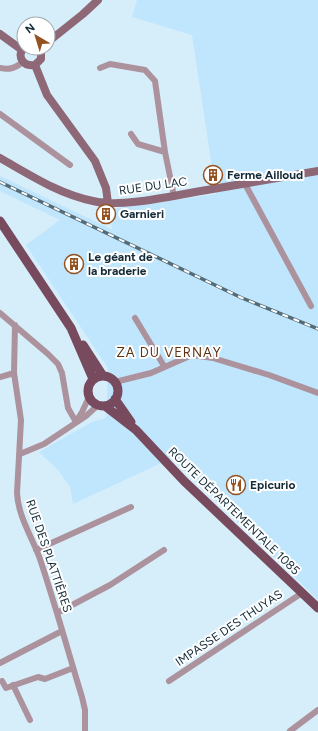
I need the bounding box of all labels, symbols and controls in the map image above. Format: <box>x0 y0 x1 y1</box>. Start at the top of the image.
north arrow <box>16 16 56 56</box>
text: N <box>23 21 38 36</box>
building icon: Ferme Ailloud <box>202 164 224 186</box>
place label: Ferme Ailloud <box>227 168 303 182</box>
street label: RUE DU LAC <box>118 174 188 198</box>
building icon: Garnieri <box>95 203 117 225</box>
place label: Garnieri <box>120 207 164 221</box>
place label: Le géant de la braderie <box>88 250 153 278</box>
building icon: Le géant de la braderie <box>63 253 85 275</box>
district label: ZA DU VERNAY <box>116 345 222 360</box>
street label: ROUTE DÉPARTEMENTALE 1085 <box>165 444 303 578</box>
restaurant icon: Epicurio <box>225 474 247 496</box>
place label: Epicurio <box>250 478 295 492</box>
street label: RUE DES PLATTIÈRES <box>23 498 75 614</box>
street label: IMPASSE DES THUYAS <box>173 587 285 669</box>

